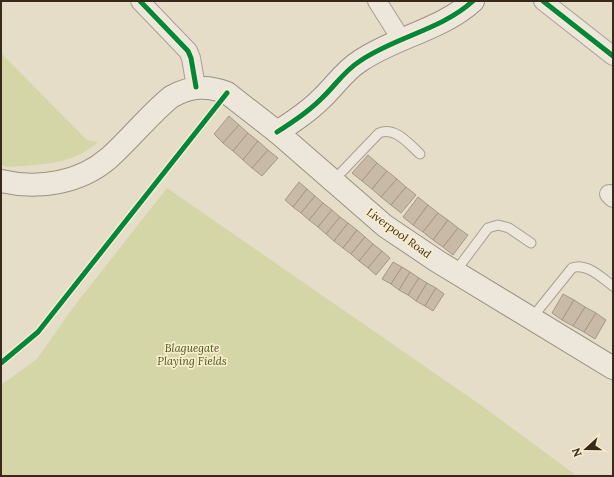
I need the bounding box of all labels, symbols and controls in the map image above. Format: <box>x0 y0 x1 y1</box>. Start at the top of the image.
street label: Liverpool Road <box>364 205 434 261</box>
park label: Blaguegate Playing Fields <box>157 341 227 368</box>
north arrow <box>566 429 606 469</box>
text: N <box>568 446 585 459</box>

